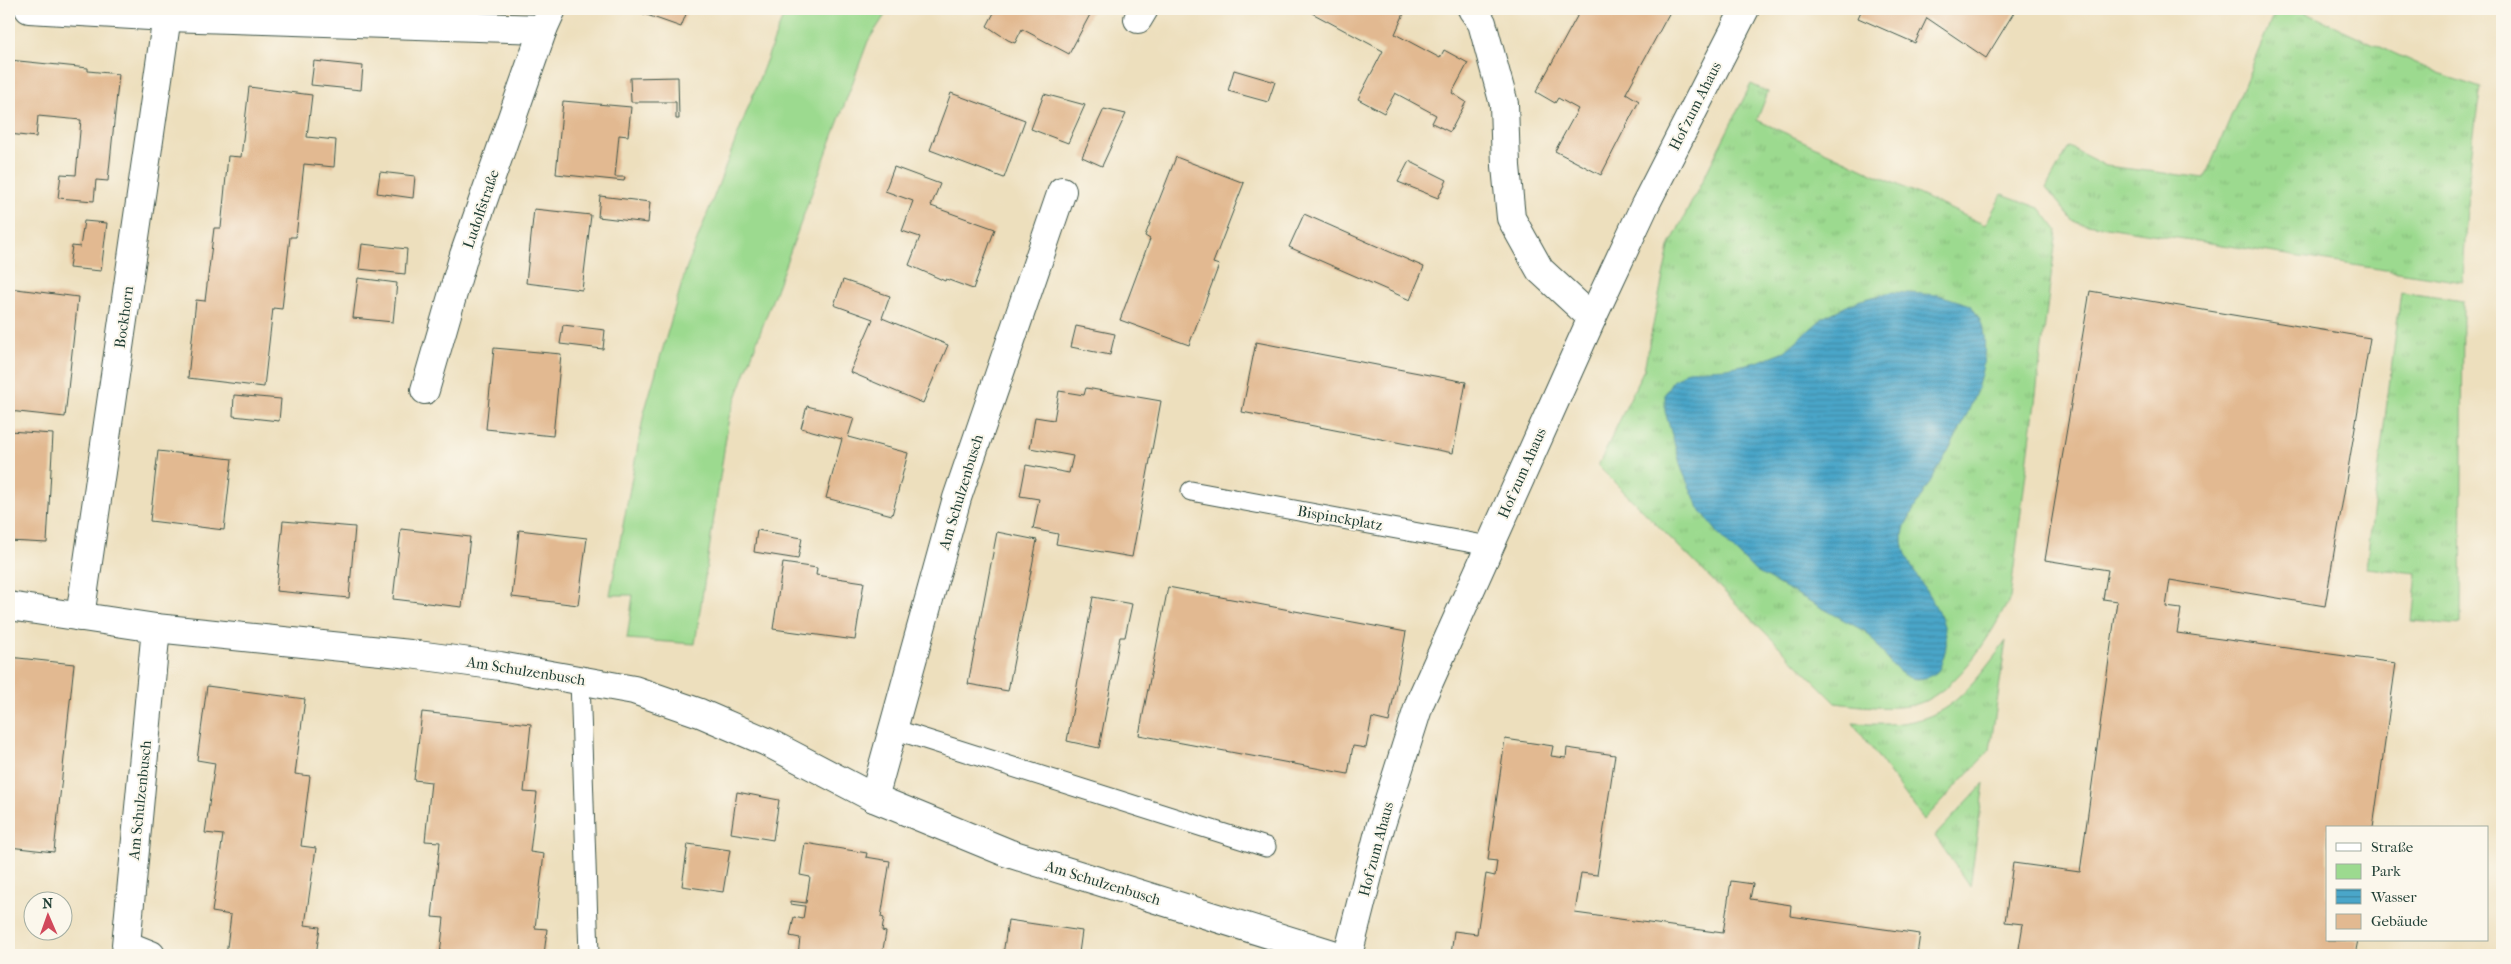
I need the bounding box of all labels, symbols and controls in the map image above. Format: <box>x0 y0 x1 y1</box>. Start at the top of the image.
street label: Hof zum Ahaus <box>1665 58 1725 153</box>
street label: Ludolfstraße <box>459 167 503 251</box>
street label: Bockhorn <box>111 284 137 349</box>
street label: Hof zum Ahaus <box>1494 425 1550 521</box>
street label: Am Schulzenbusch <box>935 431 987 553</box>
street label: Bispinckplatz <box>1296 502 1384 534</box>
street label: Am Schulzenbusch <box>464 653 587 689</box>
street label: Am Schulzenbusch <box>125 739 155 862</box>
street label: Hof zum Ahaus <box>1355 799 1397 898</box>
legend <box>2326 826 2488 942</box>
text: Straße <box>2371 838 2414 856</box>
street label: Am Schulzenbusch <box>1042 857 1164 909</box>
text: Park <box>2371 862 2401 880</box>
text: Wasser <box>2370 888 2417 906</box>
north arrow <box>22 892 72 942</box>
text: N <box>42 895 54 912</box>
text: Gebäude <box>2371 912 2428 930</box>

